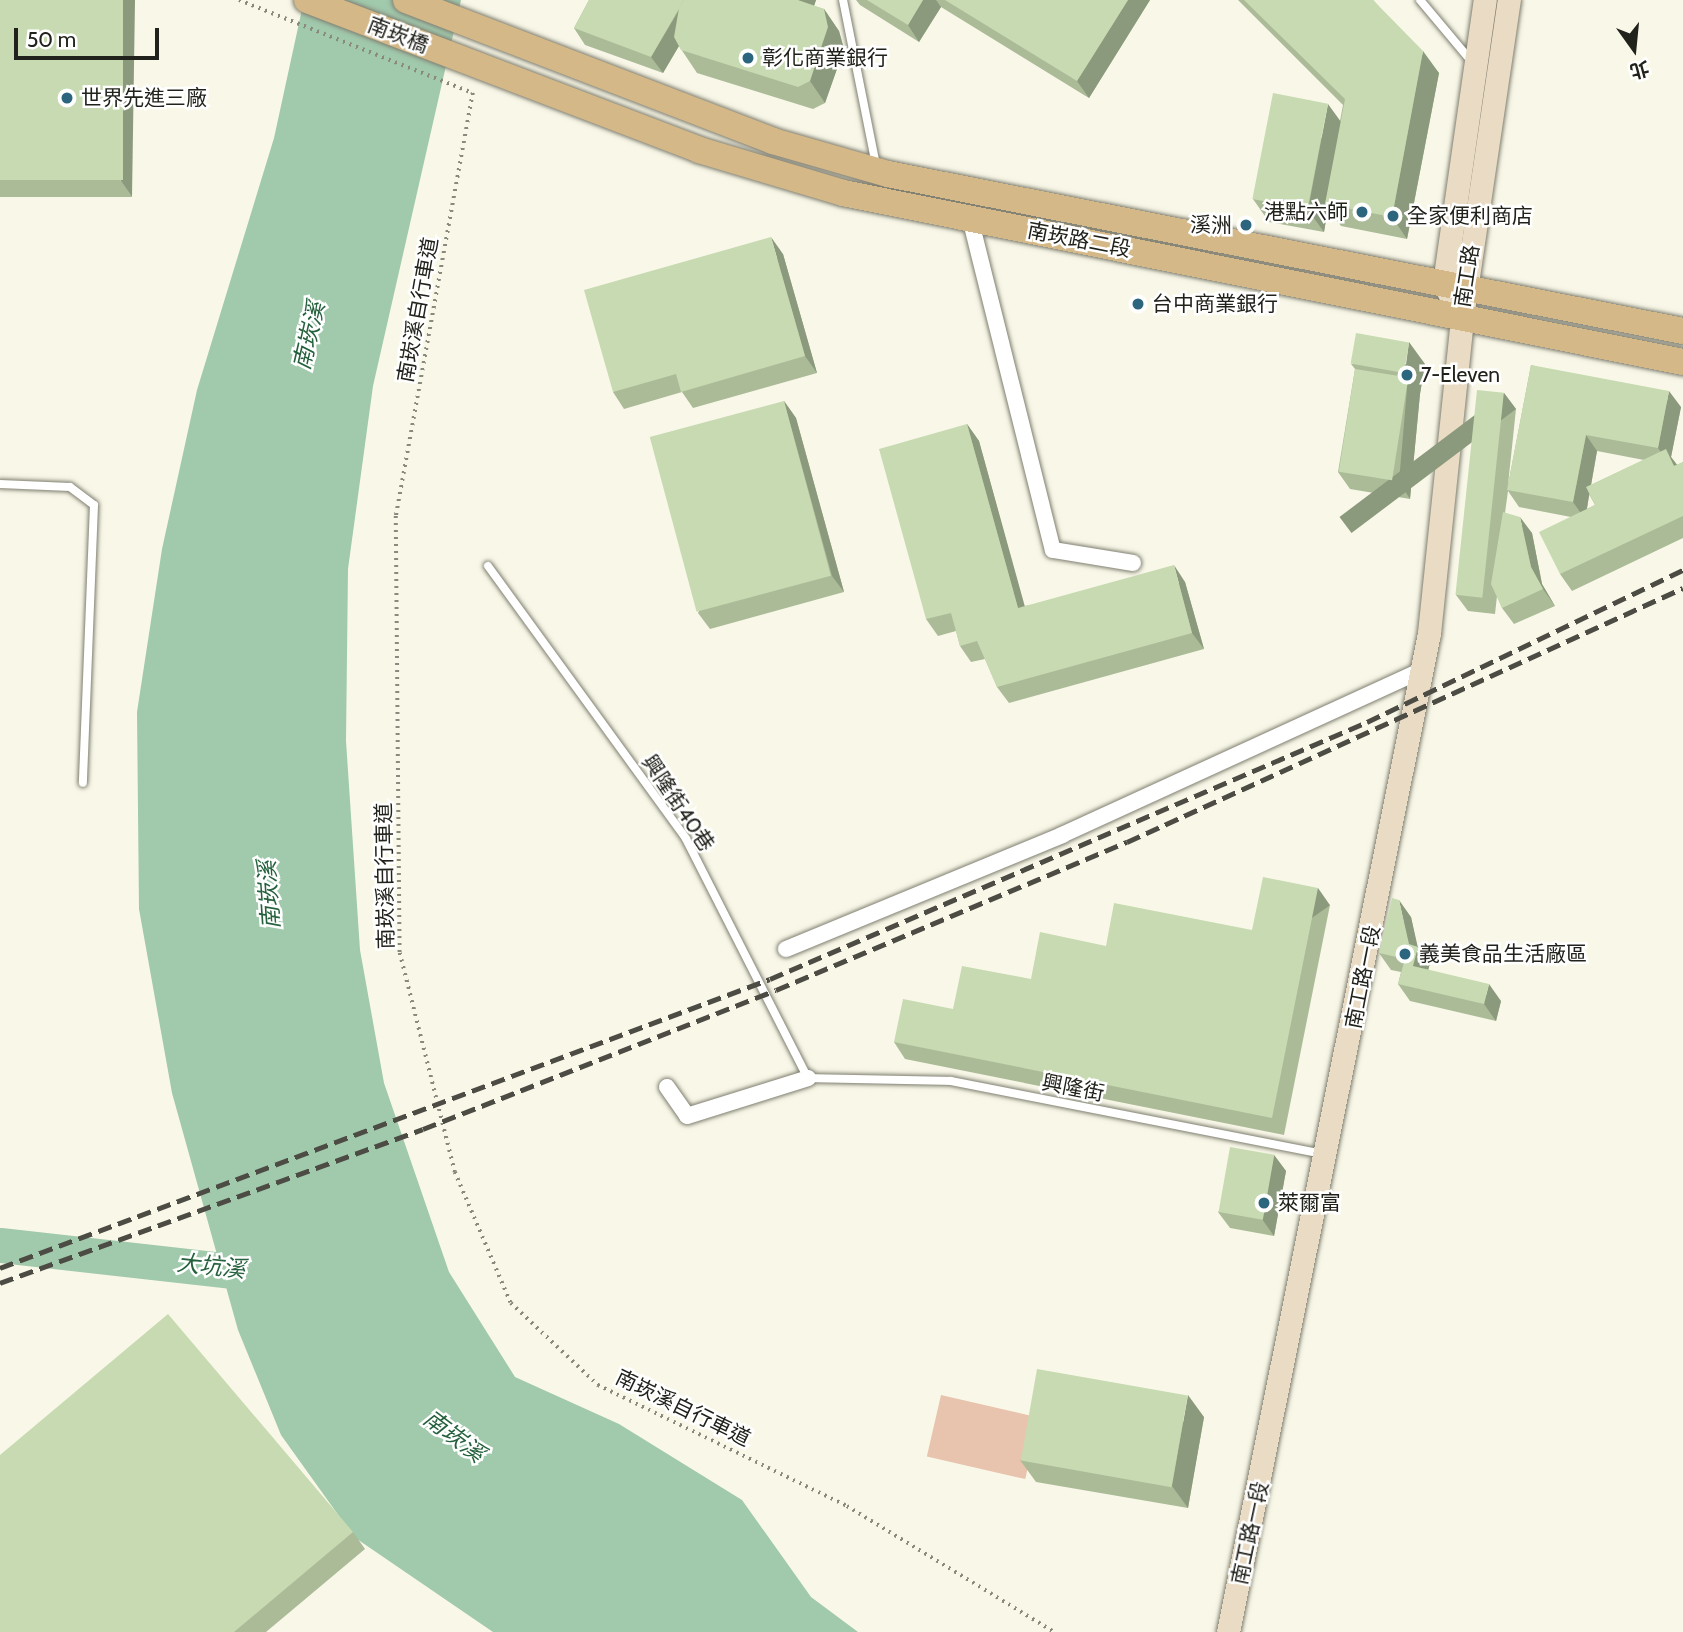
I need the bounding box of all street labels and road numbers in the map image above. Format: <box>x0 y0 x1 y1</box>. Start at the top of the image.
street label: 南崁橋 <box>364 12 432 58</box>
street label: 南崁路二段 <box>1025 218 1133 262</box>
street label: 南崁溪自行車道 <box>393 235 443 385</box>
street label: 南工路 <box>1450 243 1484 309</box>
street label: 興隆街40巷 <box>637 750 719 856</box>
street label: 南崁溪自行車道 <box>371 802 399 950</box>
street label: 南工路一段 <box>1341 923 1385 1031</box>
street label: 興隆街 <box>1040 1070 1106 1106</box>
street label: 南崁溪自行車道 <box>611 1364 755 1452</box>
street label: 南工路一段 <box>1227 1479 1273 1587</box>

